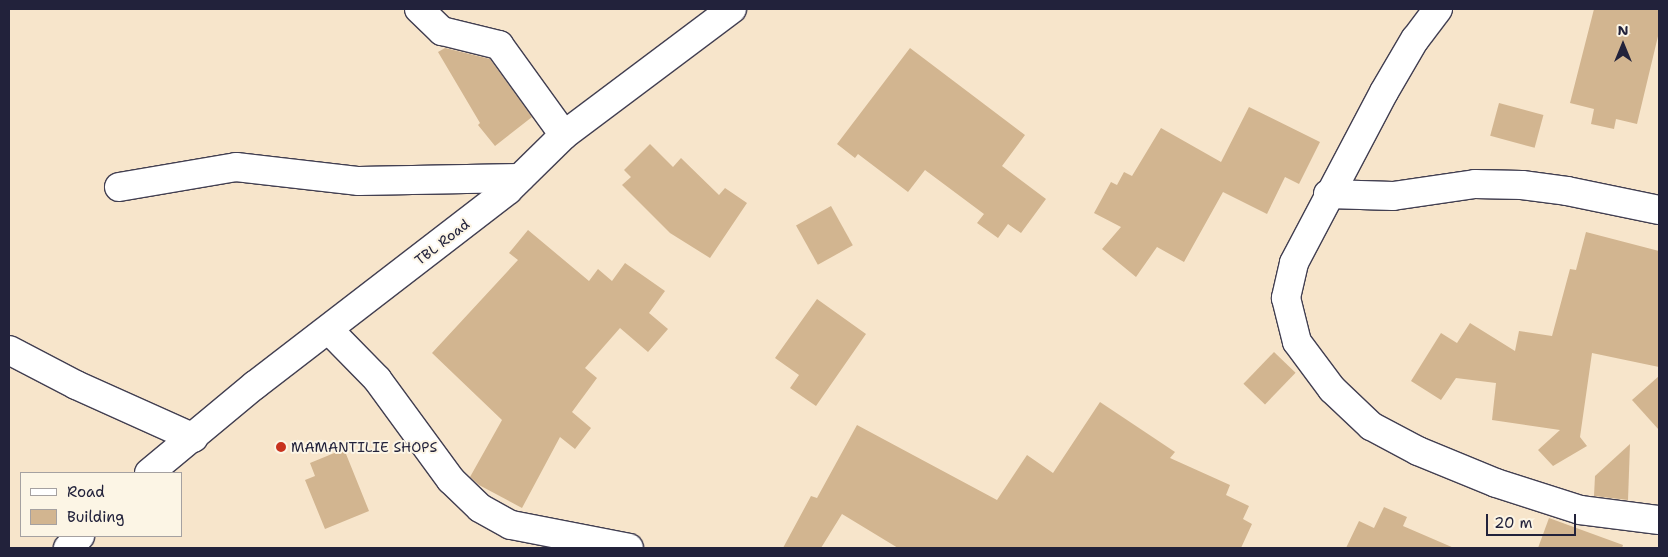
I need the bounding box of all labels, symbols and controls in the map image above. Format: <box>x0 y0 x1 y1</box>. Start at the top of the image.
north arrow <box>1598 20 1648 70</box>
text: N <box>1617 21 1629 39</box>
street label: TBL Road <box>411 215 473 269</box>
place label: MAMANTILIE SHOPS <box>291 439 437 455</box>
marker: MAMANTILIE SHOPS <box>275 441 287 453</box>
legend <box>20 472 182 537</box>
text: Road <box>67 482 105 502</box>
scale bar <box>1488 504 1578 536</box>
text: Building <box>67 507 124 527</box>
text: 20 m <box>1494 513 1533 533</box>

